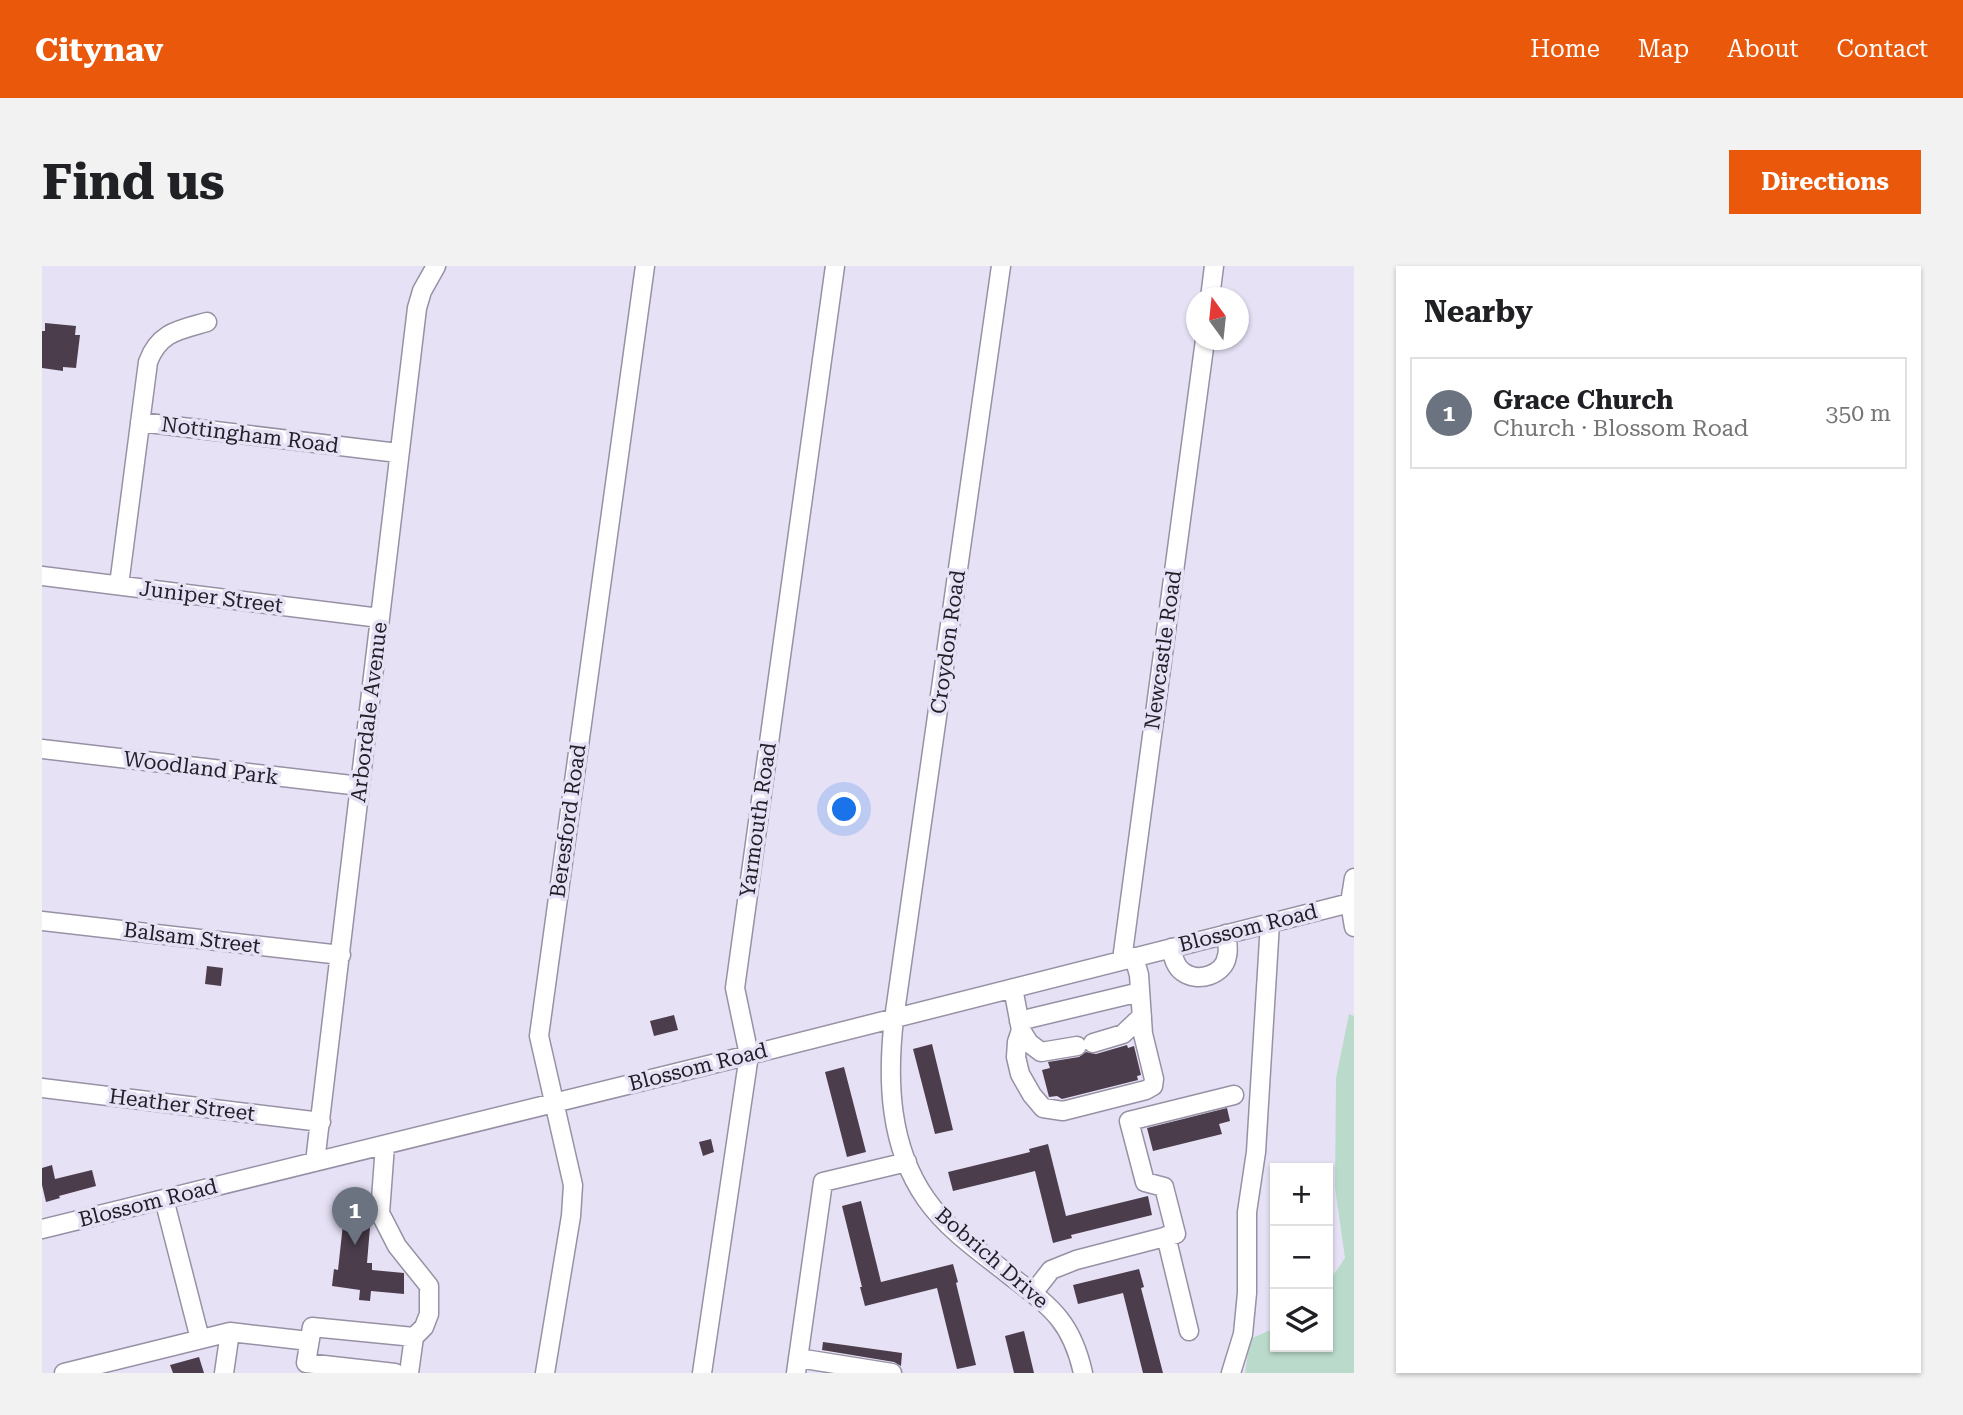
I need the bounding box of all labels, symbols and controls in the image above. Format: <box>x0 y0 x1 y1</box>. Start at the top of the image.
text: Citynav <box>35 30 163 69</box>
text: Home <box>1530 35 1600 63</box>
text: Map <box>1638 35 1689 63</box>
text: About <box>1727 35 1798 63</box>
text: Contact <box>1836 35 1928 63</box>
button: Directions <box>1729 150 1921 214</box>
text: Find us <box>42 154 225 211</box>
north arrow <box>1186 287 1249 350</box>
text: Nearby <box>1424 294 1533 329</box>
text: Grace Church <box>1493 385 1674 415</box>
text: 1 <box>1443 400 1455 427</box>
text: 350 m <box>1826 400 1891 427</box>
street label: Nottingham Road <box>160 412 341 458</box>
text: Church · Blossom Road <box>1493 415 1749 442</box>
street label: Croydon Road <box>926 568 970 715</box>
street label: Newcastle Road <box>1140 568 1186 731</box>
street label: Juniper Street <box>138 576 284 618</box>
street label: Arbordale Avenue <box>346 620 392 804</box>
street label: Yarmouth Road <box>735 740 781 899</box>
street label: Beresford Road <box>545 742 591 900</box>
street label: Woodland Park <box>122 747 280 789</box>
your location <box>827 792 861 826</box>
street label: Blossom Road <box>1176 899 1320 957</box>
street label: Balsam Street <box>122 918 262 958</box>
street label: Blossom Road <box>626 1038 770 1096</box>
street label: Heather Street <box>108 1084 257 1126</box>
map controls <box>1270 1163 1333 1352</box>
button: + <box>1270 1163 1333 1226</box>
street label: Blossom Road <box>76 1174 220 1232</box>
pin: 1 <box>332 1187 378 1245</box>
street label: Bobrich Drive <box>931 1203 1053 1313</box>
button: − <box>1270 1226 1333 1289</box>
button: layers <box>1270 1289 1333 1352</box>

